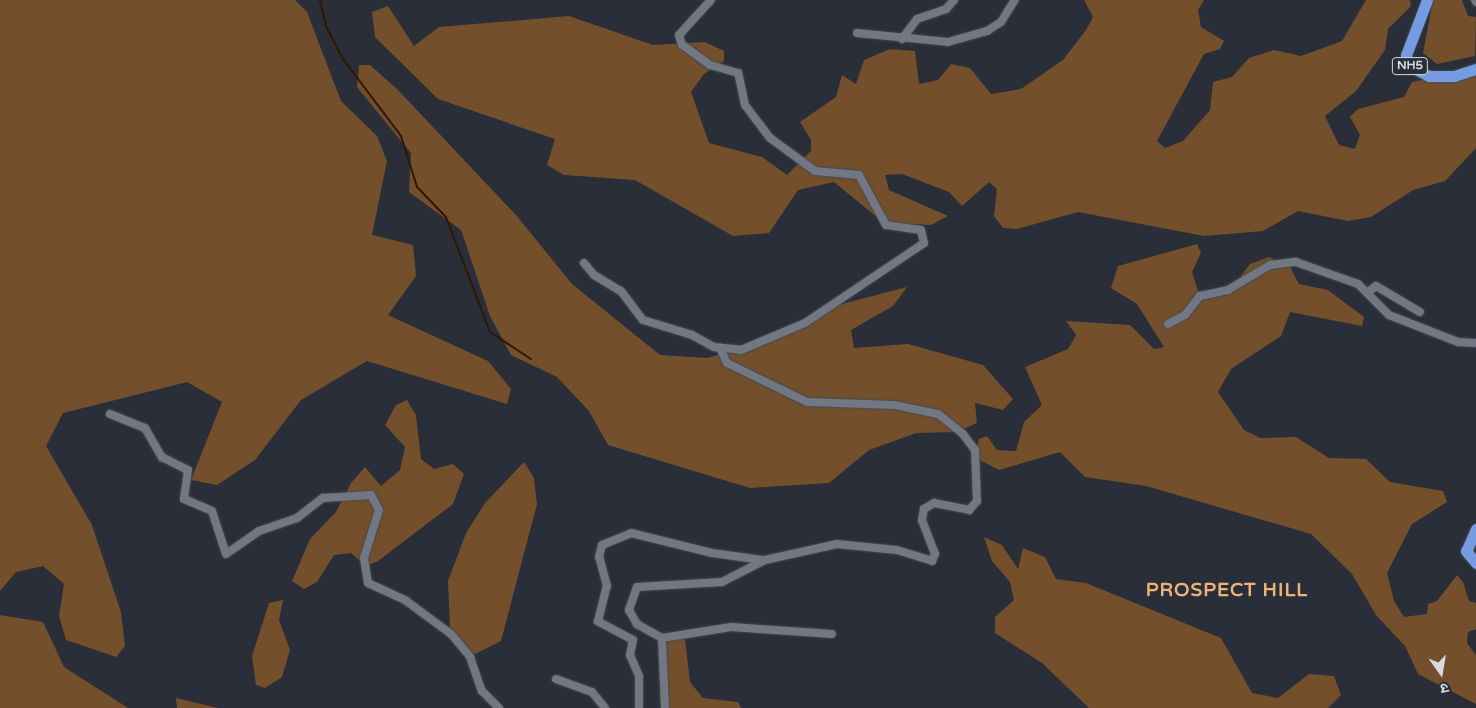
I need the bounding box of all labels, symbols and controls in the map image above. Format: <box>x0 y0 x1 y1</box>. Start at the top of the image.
road number: NH5 <box>1391 56 1429 76</box>
district label: PROSPECT HILL <box>1144 580 1310 602</box>
north arrow <box>1416 648 1466 698</box>
text: उ <box>1439 679 1450 697</box>

